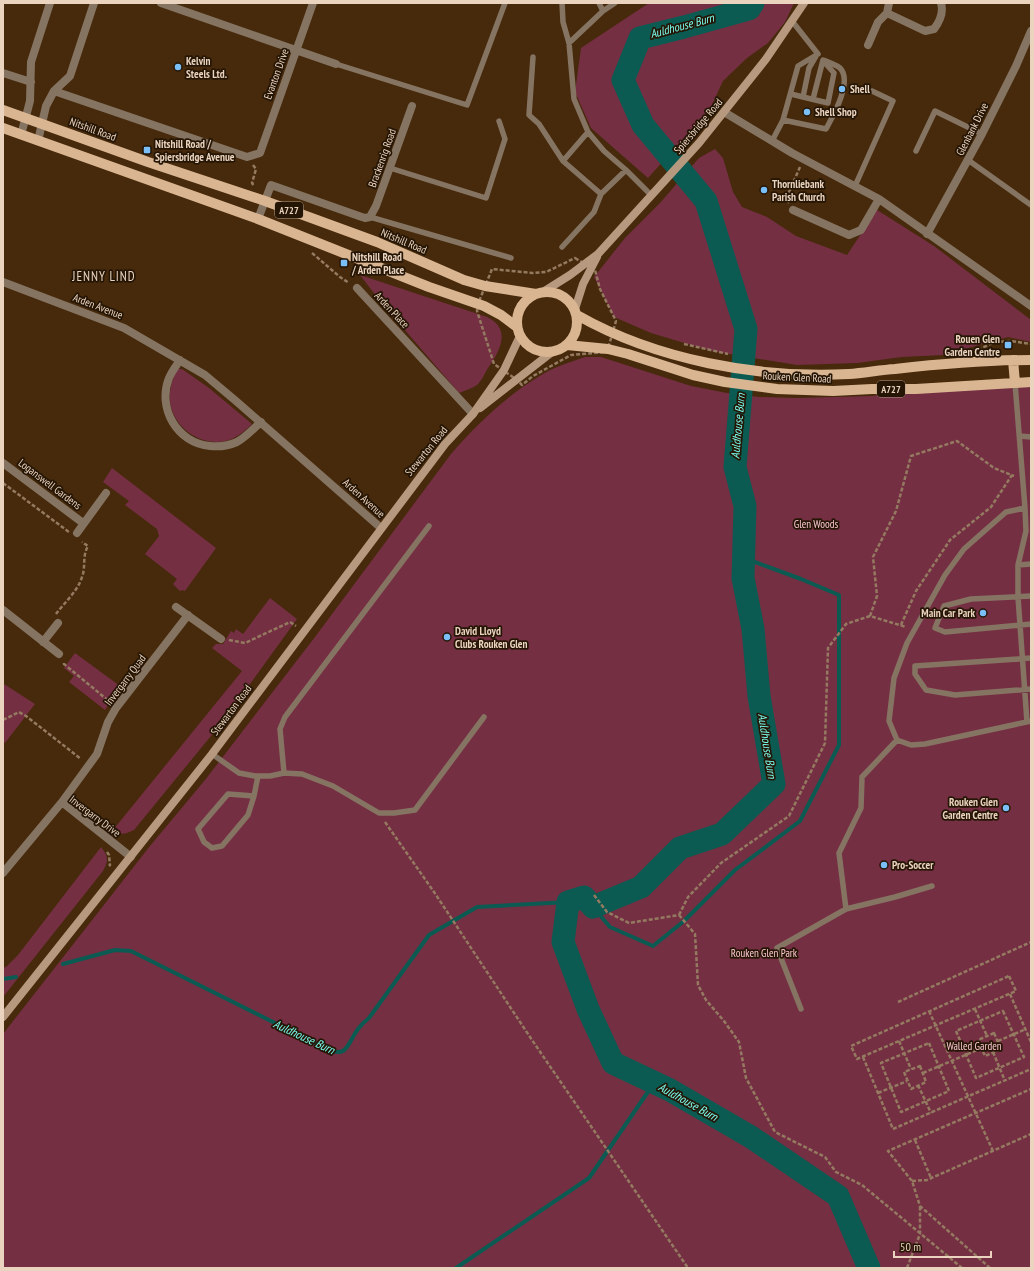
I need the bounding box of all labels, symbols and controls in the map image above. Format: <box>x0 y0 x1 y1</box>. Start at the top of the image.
water label: Auldhouse Burn <box>648 10 716 41</box>
street label: Evanton Drive <box>260 46 292 101</box>
place label: Kelvin Steels Ltd. <box>186 54 227 81</box>
marker: Kelvin Steels Ltd. <box>173 62 183 72</box>
place label: Shell <box>850 82 870 96</box>
marker: Shell <box>837 84 847 94</box>
street label: Spiersbridge Road <box>671 95 726 157</box>
street label: Glenbank Drive <box>953 100 992 158</box>
place label: Shell Shop <box>815 105 857 119</box>
marker: Shell Shop <box>802 107 812 117</box>
street label: Nitshill Road <box>68 114 118 144</box>
street label: Brackenrig Road <box>365 127 399 189</box>
place label: Nitshill Road / Spiersbridge Avenue <box>155 137 235 164</box>
marker: Nitshill Road / Spiersbridge Avenue <box>142 145 152 155</box>
place label: Thornliebank Parish Church <box>772 177 825 204</box>
marker: Thornliebank Parish Church <box>759 185 769 195</box>
road number: A727 <box>275 202 303 218</box>
street label: Nitshill Road <box>379 225 429 257</box>
place label: Nitshill Road / Arden Place <box>351 250 404 277</box>
marker: Nitshill Road / Arden Place <box>339 258 349 268</box>
district label: JENNY LIND <box>71 268 136 285</box>
street label: Arden Place <box>372 289 413 332</box>
street label: Arden Avenue <box>71 290 125 322</box>
place label: Rouen Glen Garden Centre <box>945 332 1000 359</box>
marker: Rouen Glen Garden Centre <box>1003 340 1013 350</box>
street label: Rouken Glen Road <box>762 368 832 386</box>
road number: A727 <box>877 381 905 397</box>
water label: Auldhouse Burn <box>727 392 748 459</box>
street label: Stewarton Road <box>402 423 450 479</box>
street label: Loganswell Gardens <box>16 456 85 513</box>
street label: Arden Avenue <box>340 475 388 521</box>
park label: Glen Woods <box>794 517 839 531</box>
place label: Main Car Park <box>921 606 975 620</box>
marker: Main Car Park <box>978 608 988 618</box>
place label: David Lloyd Clubs Rouken Glen <box>455 624 528 651</box>
marker: David Lloyd Clubs Rouken Glen <box>442 632 452 642</box>
street label: Invergarry Quad <box>101 651 149 708</box>
street label: Stewarton Road <box>207 682 255 738</box>
water label: Auldhouse Burn <box>755 712 780 780</box>
street label: Invergarry Drive <box>67 792 124 840</box>
place label: Rouken Glen Garden Centre <box>943 795 998 822</box>
marker: Rouken Glen Garden Centre <box>1001 803 1011 813</box>
place label: Pro-Soccer <box>892 858 934 872</box>
marker: Pro-Soccer <box>879 860 889 870</box>
park label: Rouken Glen Park <box>731 946 798 960</box>
water label: Auldhouse Burn <box>271 1016 338 1057</box>
park label: Walled Garden <box>946 1039 1002 1053</box>
water label: Auldhouse Burn <box>656 1079 721 1124</box>
scale bar <box>894 1233 991 1259</box>
text: 50 m <box>900 1239 921 1254</box>

